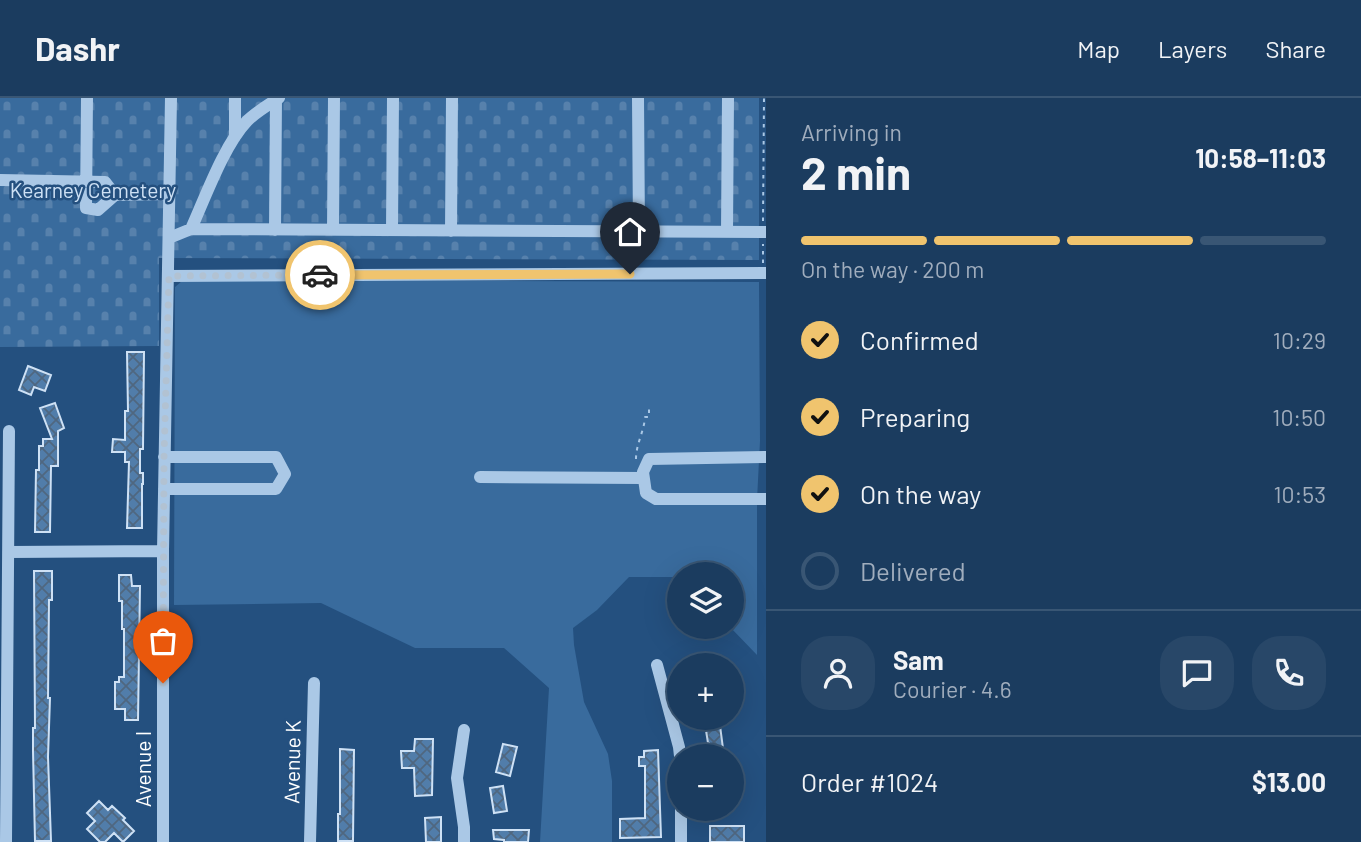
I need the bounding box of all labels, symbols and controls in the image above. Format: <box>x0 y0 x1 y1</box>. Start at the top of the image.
text: Dashr <box>35 28 120 68</box>
text: Map <box>1077 34 1120 63</box>
text: Layers <box>1158 34 1227 63</box>
text: Share <box>1265 34 1326 63</box>
text: Arriving in <box>801 118 902 146</box>
text: 10:58–11:03 <box>1195 142 1326 173</box>
text: 2 min <box>801 144 911 199</box>
park label: Kearney Cemetery <box>10 177 177 202</box>
pin <box>600 202 660 274</box>
icon: home <box>611 213 649 251</box>
courier <box>285 240 355 310</box>
text: On the way · 200 m <box>801 255 984 283</box>
icon: car <box>301 256 339 294</box>
icon: check <box>801 321 839 359</box>
text: Confirmed <box>860 324 979 355</box>
text: 10:29 <box>1273 326 1326 354</box>
icon: check <box>801 398 839 436</box>
text: Preparing <box>860 401 970 432</box>
text: 10:50 <box>1272 403 1326 431</box>
icon: check <box>801 475 839 513</box>
text: On the way <box>860 478 981 509</box>
text: 10:53 <box>1273 480 1326 508</box>
text: Delivered <box>860 555 966 586</box>
map controls <box>667 562 744 821</box>
button: layers <box>667 562 744 639</box>
pin <box>133 611 193 683</box>
icon: bag <box>144 622 182 660</box>
button: person <box>801 636 875 710</box>
button: chat <box>1160 636 1234 710</box>
button: phone <box>1252 636 1326 710</box>
text: Sam <box>893 644 944 675</box>
button: + <box>667 653 744 730</box>
text: Courier · 4.6 <box>893 675 1012 703</box>
street label: Avenue K <box>278 720 305 804</box>
street label: Avenue I <box>130 731 155 807</box>
button: − <box>667 744 744 821</box>
text: Order #1024 <box>801 766 938 797</box>
text: $13.00 <box>1252 766 1326 797</box>

